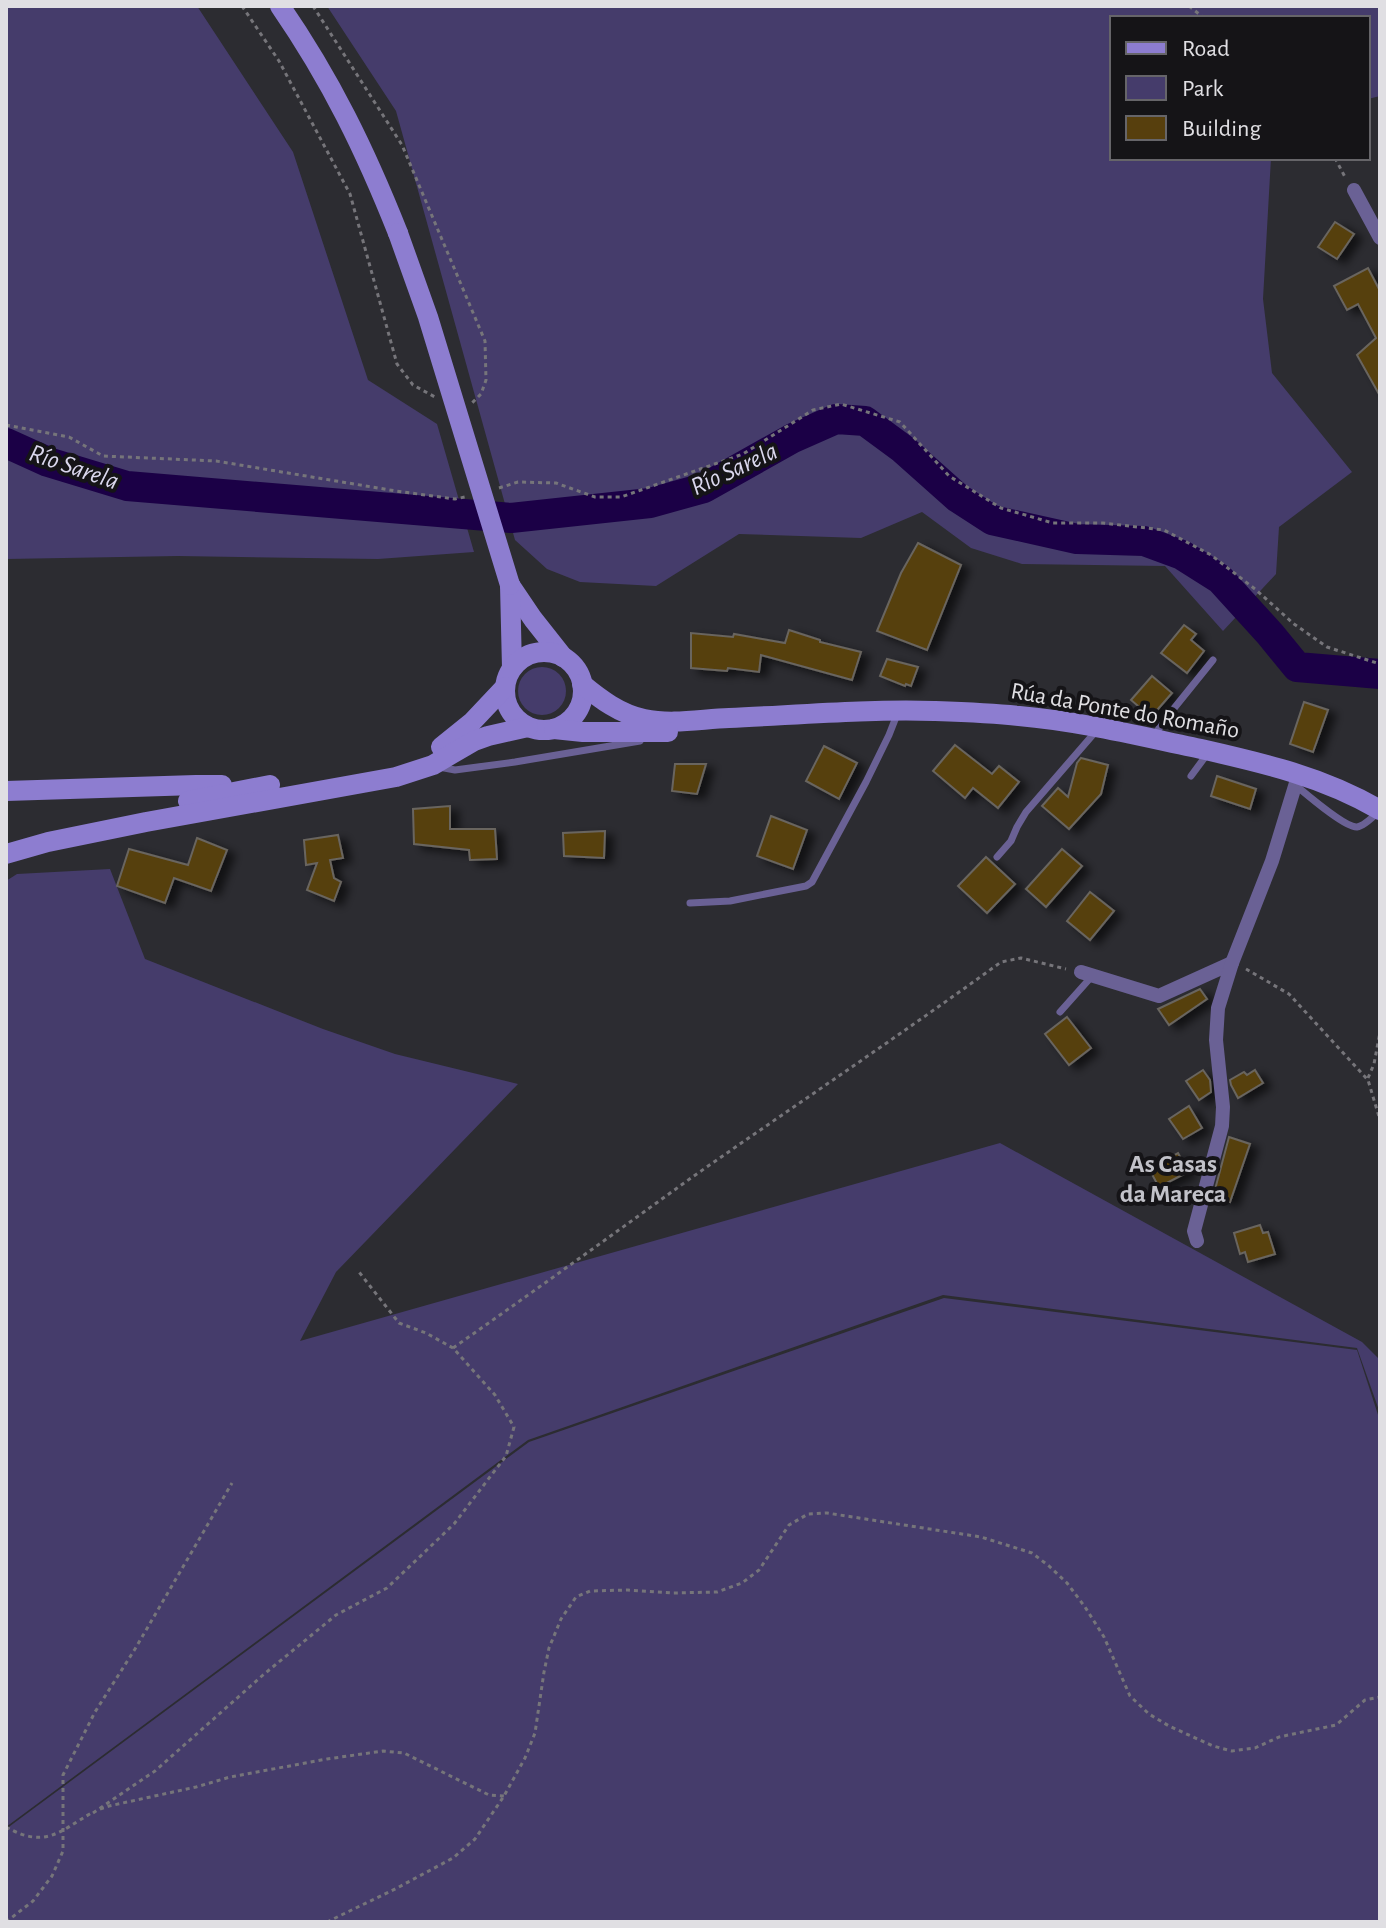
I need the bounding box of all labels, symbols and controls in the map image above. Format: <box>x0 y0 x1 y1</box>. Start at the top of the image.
legend <box>1110 16 1370 160</box>
text: Road <box>1182 37 1230 61</box>
text: Park <box>1182 77 1223 101</box>
text: Building <box>1182 117 1261 141</box>
water label: Río Sarela <box>687 438 781 500</box>
water label: Río Sarela <box>26 440 122 494</box>
street label: Rúa da Ponte do Romaño <box>1009 679 1241 743</box>
district label: As Casas da Mareca <box>1120 1151 1226 1207</box>

